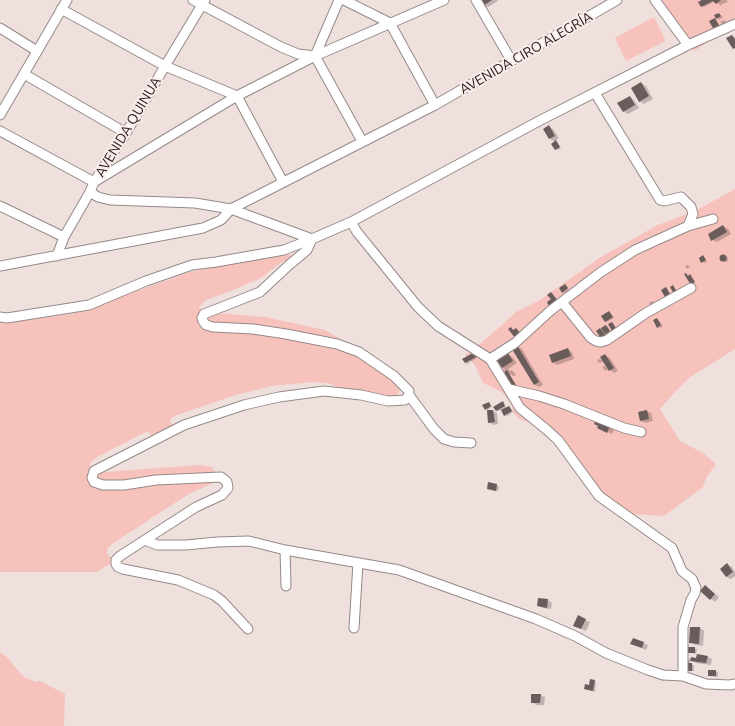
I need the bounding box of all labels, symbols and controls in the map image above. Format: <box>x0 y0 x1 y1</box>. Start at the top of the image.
street label: AVENIDA CIRO ALEGRÍA <box>457 8 595 98</box>
street label: AVENIDA QUINUA <box>92 74 164 180</box>

